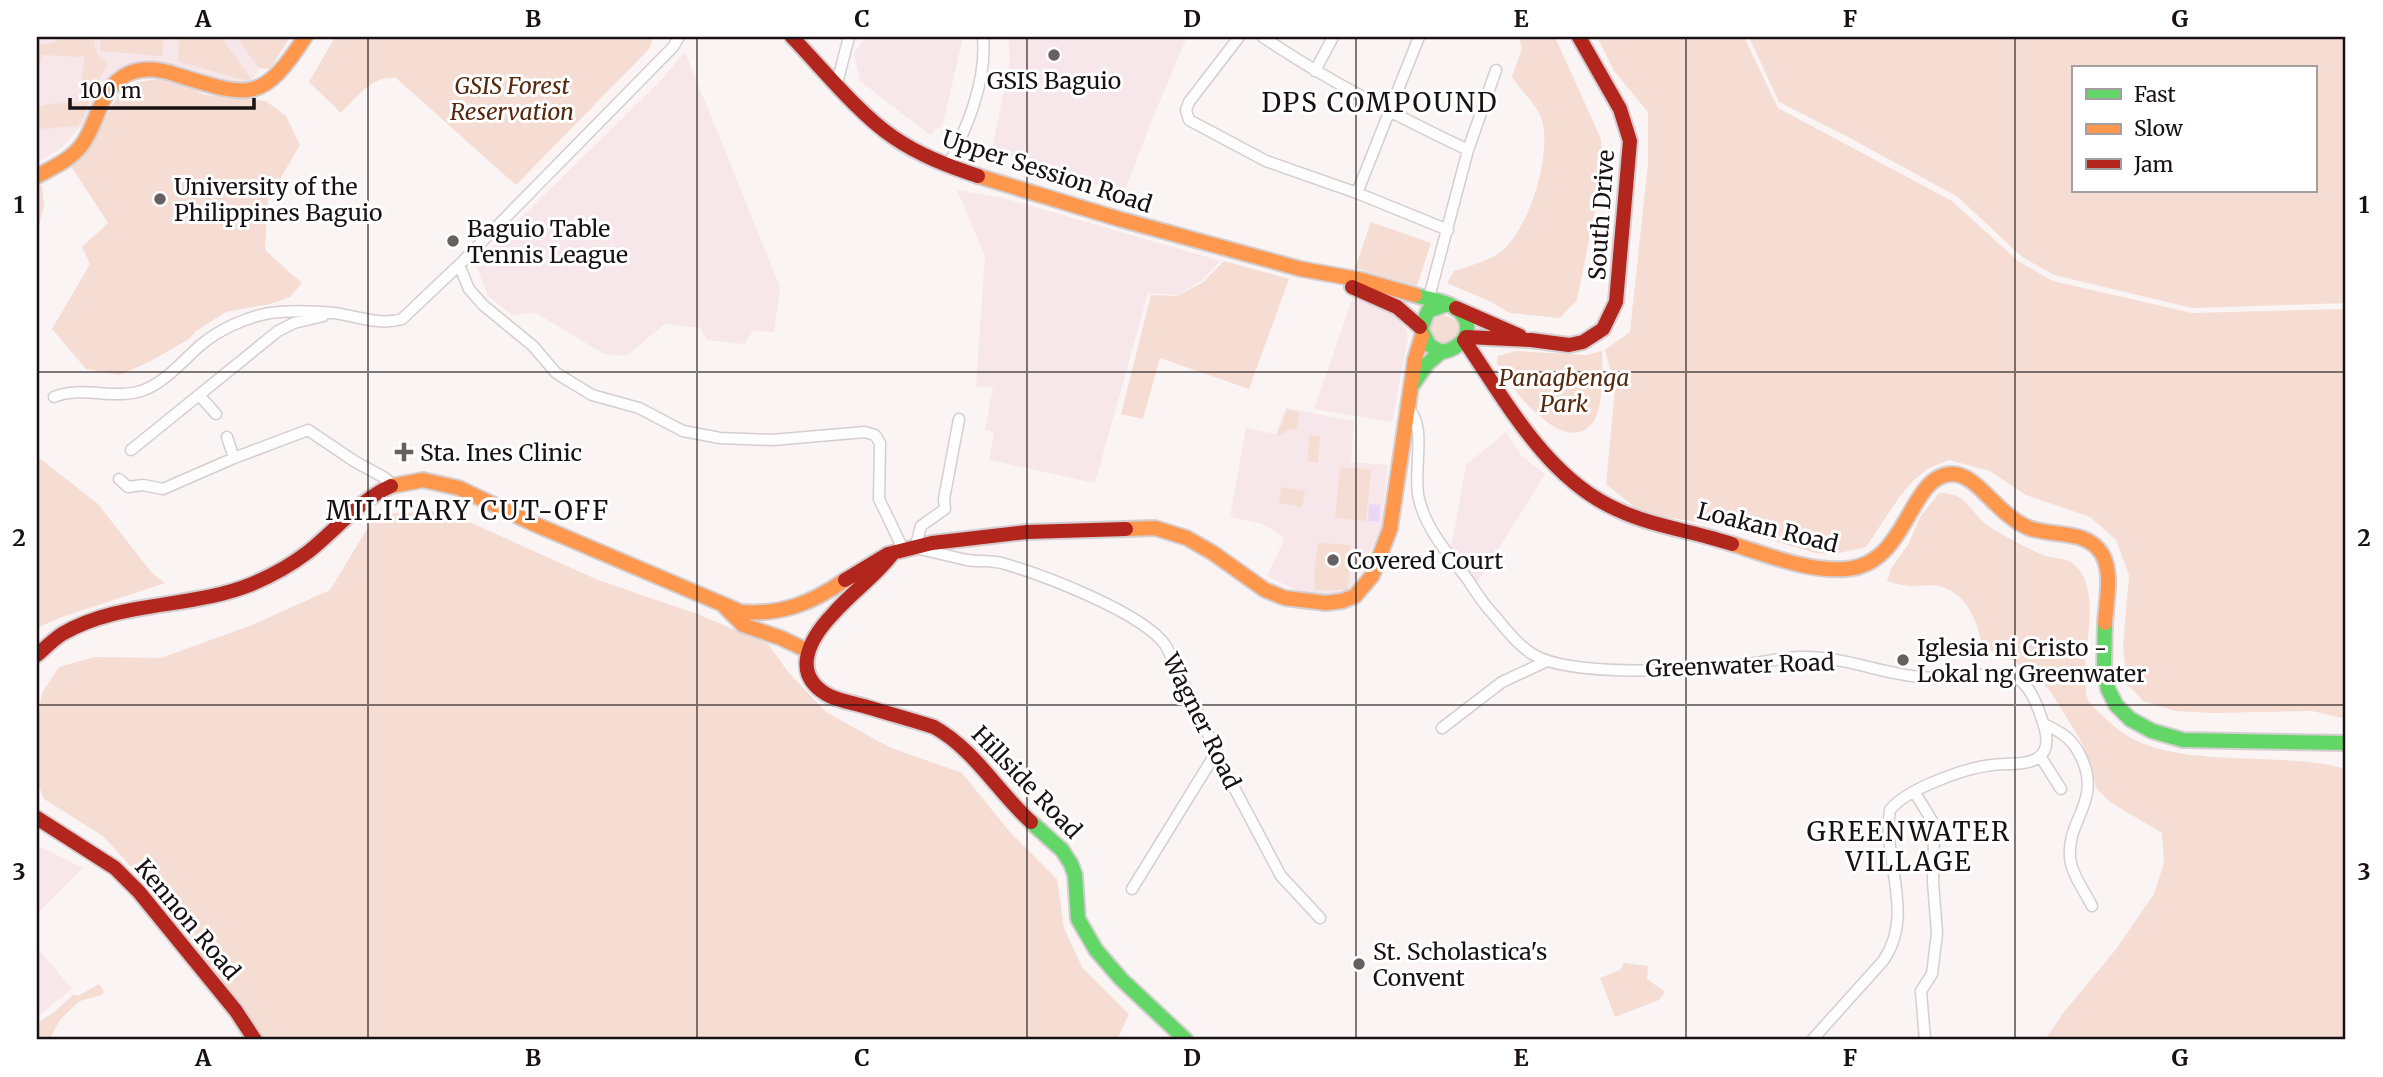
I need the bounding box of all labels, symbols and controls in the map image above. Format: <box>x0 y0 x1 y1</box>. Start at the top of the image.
text: A <box>194 4 212 33</box>
text: B <box>525 4 541 33</box>
text: C <box>854 4 870 33</box>
text: D <box>1183 4 1201 33</box>
text: E <box>1513 4 1529 33</box>
text: F <box>1843 4 1857 33</box>
text: G <box>2172 4 2189 33</box>
marker: GSIS Baguio <box>1046 47 1062 63</box>
scale bar <box>70 66 254 110</box>
place label: GSIS Baguio <box>987 66 1121 95</box>
legend <box>2072 66 2316 192</box>
park label: GSIS Forest Reservation <box>450 71 574 126</box>
text: 100 m <box>80 77 142 104</box>
text: Fast <box>2134 81 2176 108</box>
district label: DPS COMPOUND <box>1262 86 1498 119</box>
text: Slow <box>2134 115 2183 142</box>
street label: Upper Session Road <box>938 123 1156 219</box>
street label: South Drive <box>1582 149 1620 281</box>
text: Jam <box>2133 151 2173 178</box>
place label: University of the Philippines Baguio <box>174 172 383 227</box>
text: 1 <box>14 190 25 219</box>
text: 1 <box>2359 190 2370 219</box>
marker: University of the Philippines Baguio <box>152 191 168 207</box>
place label: Baguio Table Tennis League <box>467 214 628 269</box>
marker: Baguio Table Tennis League <box>445 233 461 249</box>
park label: Panagbenga Park <box>1499 363 1629 418</box>
place label: Sta. Ines Clinic <box>420 438 582 467</box>
marker: Sta. Ines Clinic <box>394 442 414 462</box>
district label: MILITARY CUT-OFF <box>326 494 610 527</box>
street label: Loakan Road <box>1695 496 1841 559</box>
text: 2 <box>12 523 26 552</box>
text: 2 <box>2357 523 2371 552</box>
place label: Covered Court <box>1347 546 1503 575</box>
marker: Covered Court <box>1325 552 1341 568</box>
place label: Iglesia ni Cristo - Lokal ng Greenwater <box>1917 633 2146 688</box>
street label: Wagner Road <box>1156 647 1247 794</box>
street label: Greenwater Road <box>1645 647 1835 683</box>
marker: Iglesia ni Cristo - Lokal ng Greenwater <box>1895 652 1911 668</box>
street label: Hillside Road <box>966 720 1088 845</box>
district label: GREENWATER VILLAGE <box>1807 815 2011 878</box>
street label: Kennon Road <box>129 853 247 985</box>
text: 3 <box>12 857 26 886</box>
text: 3 <box>2357 857 2371 886</box>
place label: St. Scholastica's Convent <box>1373 937 1547 992</box>
marker: St. Scholastica's Convent <box>1351 956 1367 972</box>
text: A <box>194 1043 212 1072</box>
text: B <box>525 1043 541 1072</box>
text: C <box>854 1043 870 1072</box>
text: D <box>1183 1043 1201 1072</box>
text: E <box>1513 1043 1529 1072</box>
text: F <box>1843 1043 1857 1072</box>
text: G <box>2172 1043 2189 1072</box>

